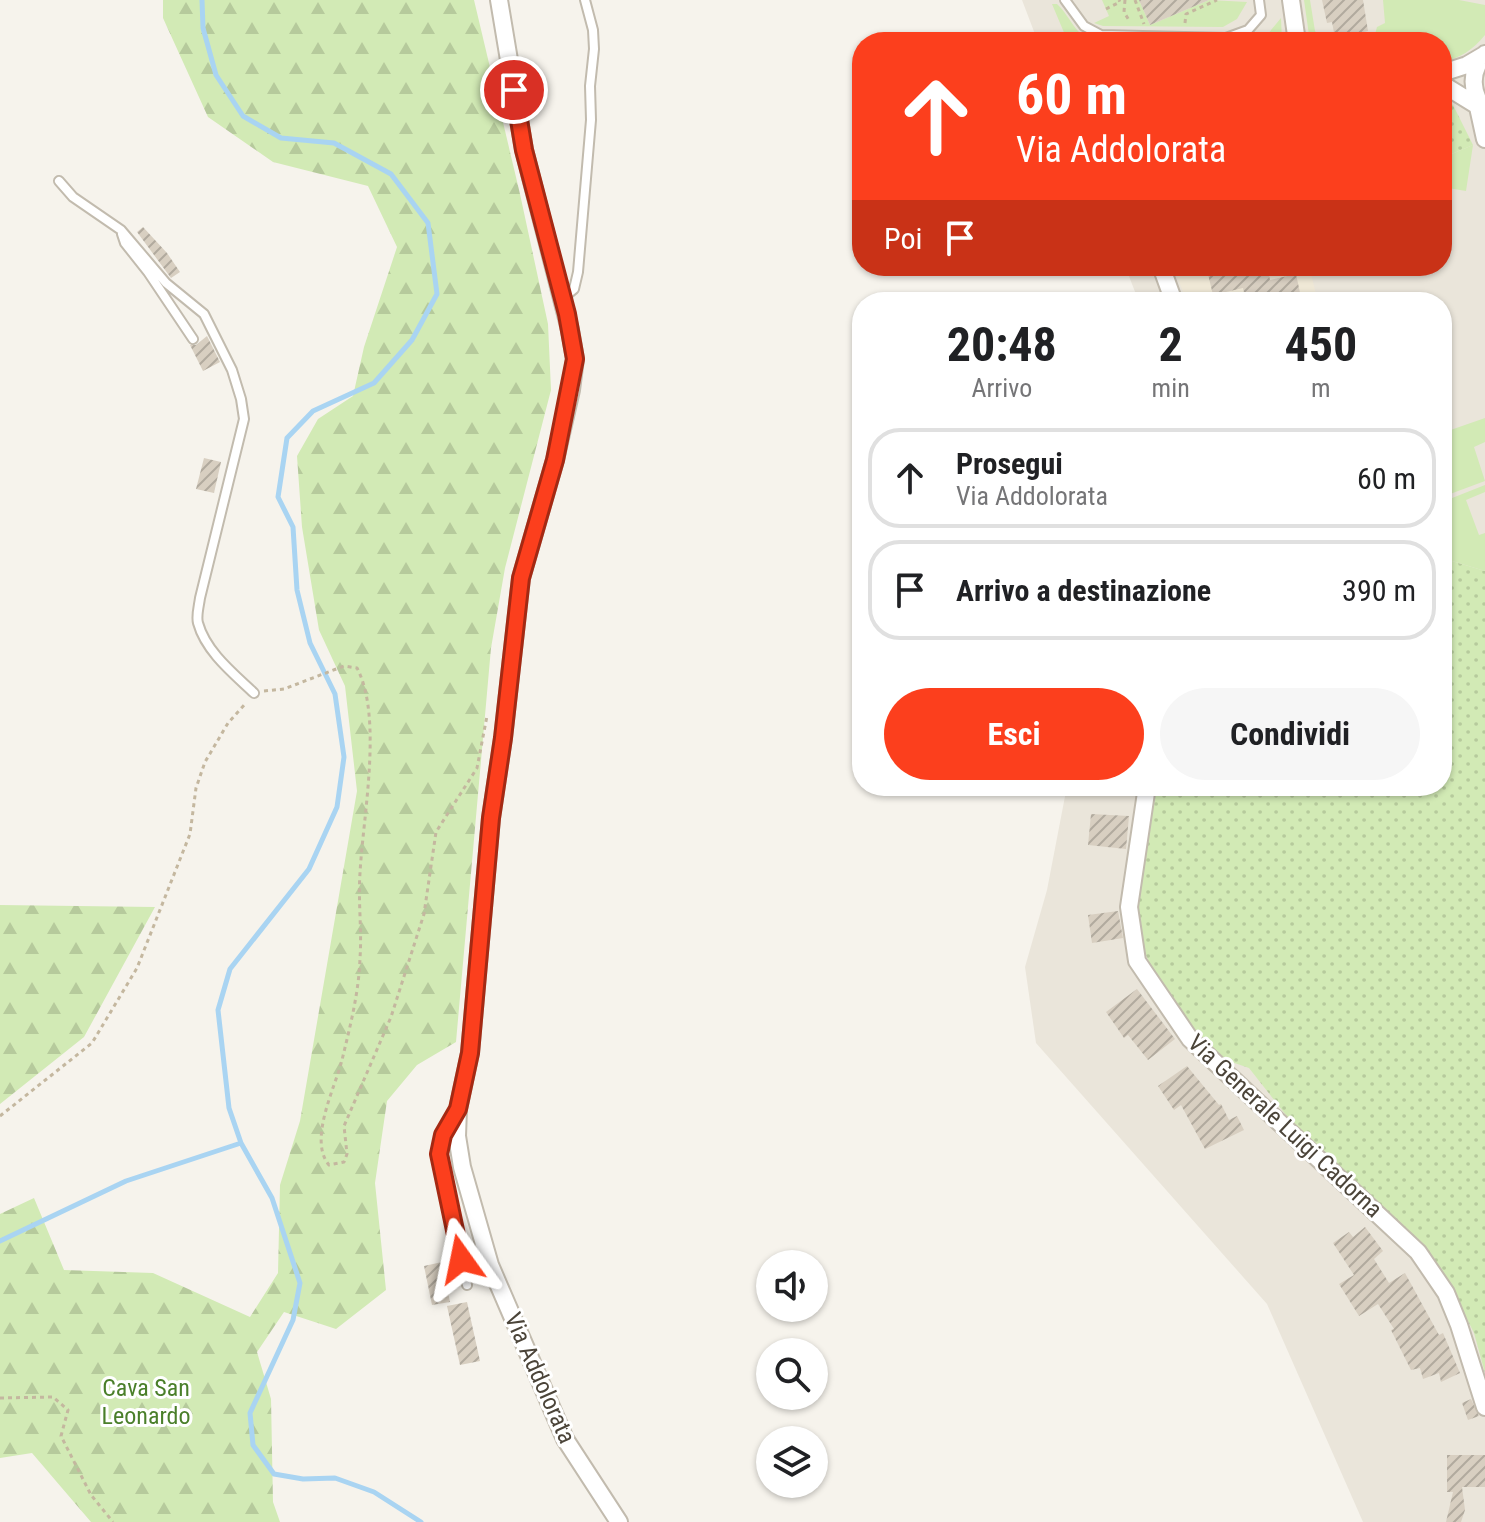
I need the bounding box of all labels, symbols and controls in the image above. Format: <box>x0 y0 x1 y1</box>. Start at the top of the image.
pin <box>480 56 548 124</box>
text: 60 m <box>1016 62 1127 128</box>
icon: ahead <box>884 64 988 168</box>
icon: arrive <box>492 68 536 112</box>
text: Via Addolorata <box>1016 129 1226 171</box>
icon: arrive <box>938 216 982 260</box>
text: Poi <box>884 221 922 256</box>
text: 20:48 <box>947 316 1057 373</box>
text: 2 <box>1159 316 1183 373</box>
text: 450 <box>1284 316 1357 373</box>
text: Arrivo <box>971 373 1032 403</box>
text: min <box>1152 373 1190 403</box>
text: m <box>1311 373 1331 403</box>
text: Prosegui <box>956 446 1063 481</box>
icon: ahead <box>888 456 932 500</box>
text: 60 m <box>1357 461 1416 496</box>
text: Via Addolorata <box>956 481 1108 511</box>
icon: arrive <box>888 568 932 612</box>
text: Arrivo a destinazione <box>956 573 1211 608</box>
text: 390 m <box>1342 573 1416 608</box>
button: Esci <box>884 688 1144 780</box>
button: Condividi <box>1160 688 1420 780</box>
street label: Via Generale Luigi Cadorna <box>1182 1029 1388 1223</box>
position arrow <box>419 1217 503 1301</box>
map controls <box>756 1250 828 1498</box>
button: sound <box>756 1250 828 1322</box>
street label: Via Addolorata <box>499 1308 581 1448</box>
button: search <box>756 1338 828 1410</box>
park label: Cava San Leonardo <box>102 1374 190 1430</box>
button: layers <box>756 1426 828 1498</box>

